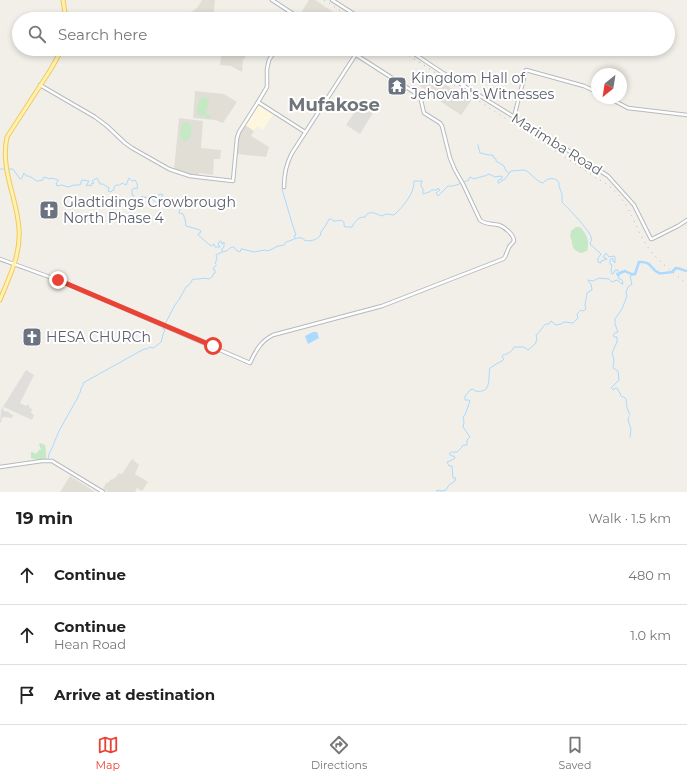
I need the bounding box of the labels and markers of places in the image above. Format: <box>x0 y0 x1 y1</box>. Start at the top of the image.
place label: Kingdom Hall of Jehovah's Witnesses <box>410 69 555 103</box>
temple icon: Kingdom Hall of Jehovah's Witnesses <box>386 75 408 97</box>
place label: Gladtidings Crowbrough North Phase 4 <box>63 193 236 227</box>
church icon: Gladtidings Crowbrough North Phase 4 <box>38 199 60 221</box>
church icon: HESA CHURCh <box>21 326 43 348</box>
place label: HESA CHURCh <box>46 328 151 346</box>

